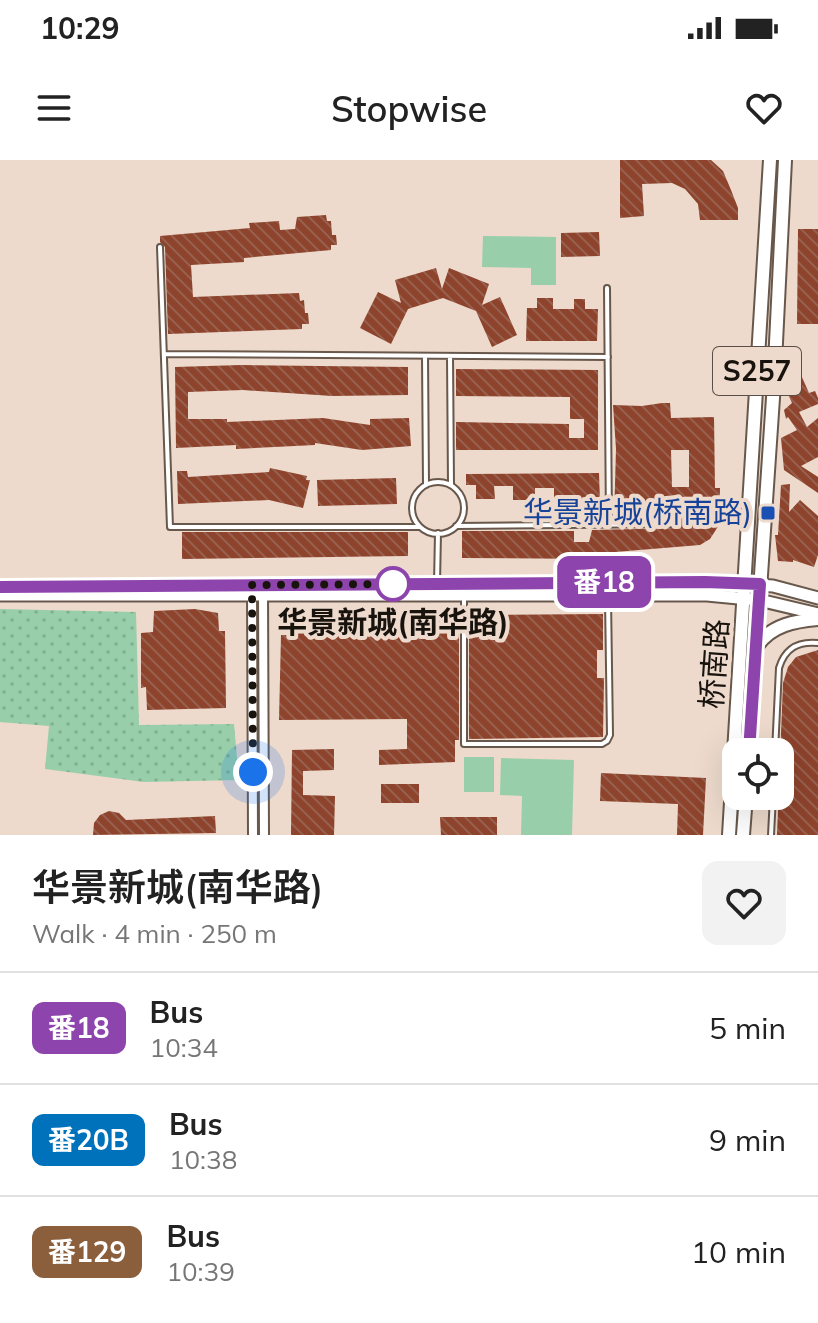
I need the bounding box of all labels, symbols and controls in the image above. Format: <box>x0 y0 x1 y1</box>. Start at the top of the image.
text: 10:29 <box>40 9 119 47</box>
icon: menu <box>32 86 76 130</box>
text: Stopwise <box>331 86 487 131</box>
icon: heart <box>742 86 786 130</box>
road number: S257 <box>713 347 801 395</box>
place label: 华景新城(桥南路) <box>523 493 752 531</box>
marker: 华景新城(桥南路) <box>759 504 777 522</box>
line badge: 番18 <box>558 556 650 608</box>
text: 番18 <box>573 564 635 599</box>
marker: 华景新城(南华路) <box>376 567 410 601</box>
place label: 华景新城(南华路) <box>277 603 509 641</box>
street label: 桥南路 <box>692 618 736 710</box>
map controls <box>722 738 794 810</box>
button: locate <box>722 738 794 810</box>
your location <box>233 752 273 792</box>
button: heart <box>702 861 786 945</box>
text: 华景新城(南华路) <box>32 863 323 911</box>
text: Walk · 4 min · 250 m <box>32 917 277 950</box>
text: Bus <box>150 993 203 1031</box>
text: 5 min <box>709 1009 786 1047</box>
text: 番18 <box>48 1010 110 1045</box>
text: 10:34 <box>150 1031 218 1064</box>
text: Bus <box>169 1105 223 1143</box>
text: 9 min <box>709 1121 786 1159</box>
text: 番20B <box>48 1122 129 1157</box>
text: 10:38 <box>169 1143 237 1176</box>
text: Bus <box>166 1217 220 1255</box>
text: 10 min <box>691 1233 786 1271</box>
text: 番129 <box>48 1234 126 1269</box>
text: 10:39 <box>166 1255 235 1288</box>

